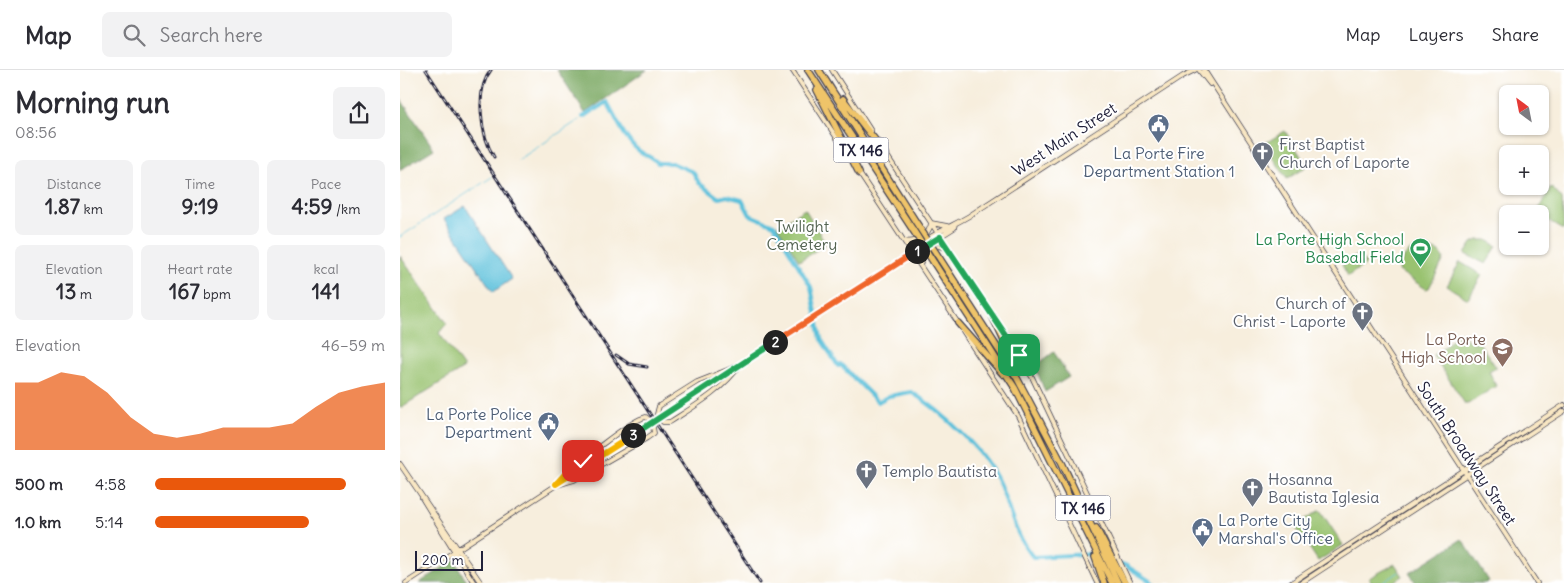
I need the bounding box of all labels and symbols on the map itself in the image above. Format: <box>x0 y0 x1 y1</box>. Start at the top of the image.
north arrow <box>1499 85 1549 135</box>
street label: West Main Street <box>1008 97 1120 180</box>
public building icon: La Porte Fire Department Station 1 <box>1147 112 1171 143</box>
place label: First Baptist Church of Laporte <box>1279 134 1410 172</box>
road number: TX 146 <box>834 138 888 162</box>
church icon: First Baptist Church of Laporte <box>1251 141 1275 172</box>
place label: La Porte Fire Department Station 1 <box>1083 143 1235 181</box>
park label: Twilight Cemetery <box>767 216 837 254</box>
place label: La Porte High School Baseball Field <box>1255 229 1404 267</box>
sports icon: La Porte High School Baseball Field <box>1408 236 1432 267</box>
pin: 1 <box>904 238 930 264</box>
place label: Church of Christ - Laporte <box>1233 293 1347 331</box>
church icon: Church of Christ - Laporte <box>1350 300 1374 331</box>
place label: La Porte High School <box>1401 329 1486 367</box>
pin: 2 <box>762 330 788 354</box>
pin <box>998 334 1040 376</box>
school or university icon: La Porte High School <box>1490 336 1514 367</box>
street label: South Broadway Street <box>1413 377 1521 529</box>
place label: La Porte Police Department <box>426 404 533 442</box>
public building icon: La Porte Police Department <box>536 411 560 442</box>
pin: 3 <box>620 422 646 448</box>
pin <box>562 440 604 482</box>
church icon: Templo Bautista <box>854 459 878 490</box>
place label: Templo Bautista <box>882 461 997 481</box>
place label: Hosanna Bautista Iglesia <box>1268 469 1379 507</box>
church icon: Hosanna Bautista Iglesia <box>1240 476 1264 507</box>
road number: TX 146 <box>1056 496 1110 520</box>
place label: La Porte City Marshal's Office <box>1218 510 1333 548</box>
public building icon: La Porte City Marshal's Office <box>1190 517 1214 548</box>
scale bar <box>415 548 482 571</box>

